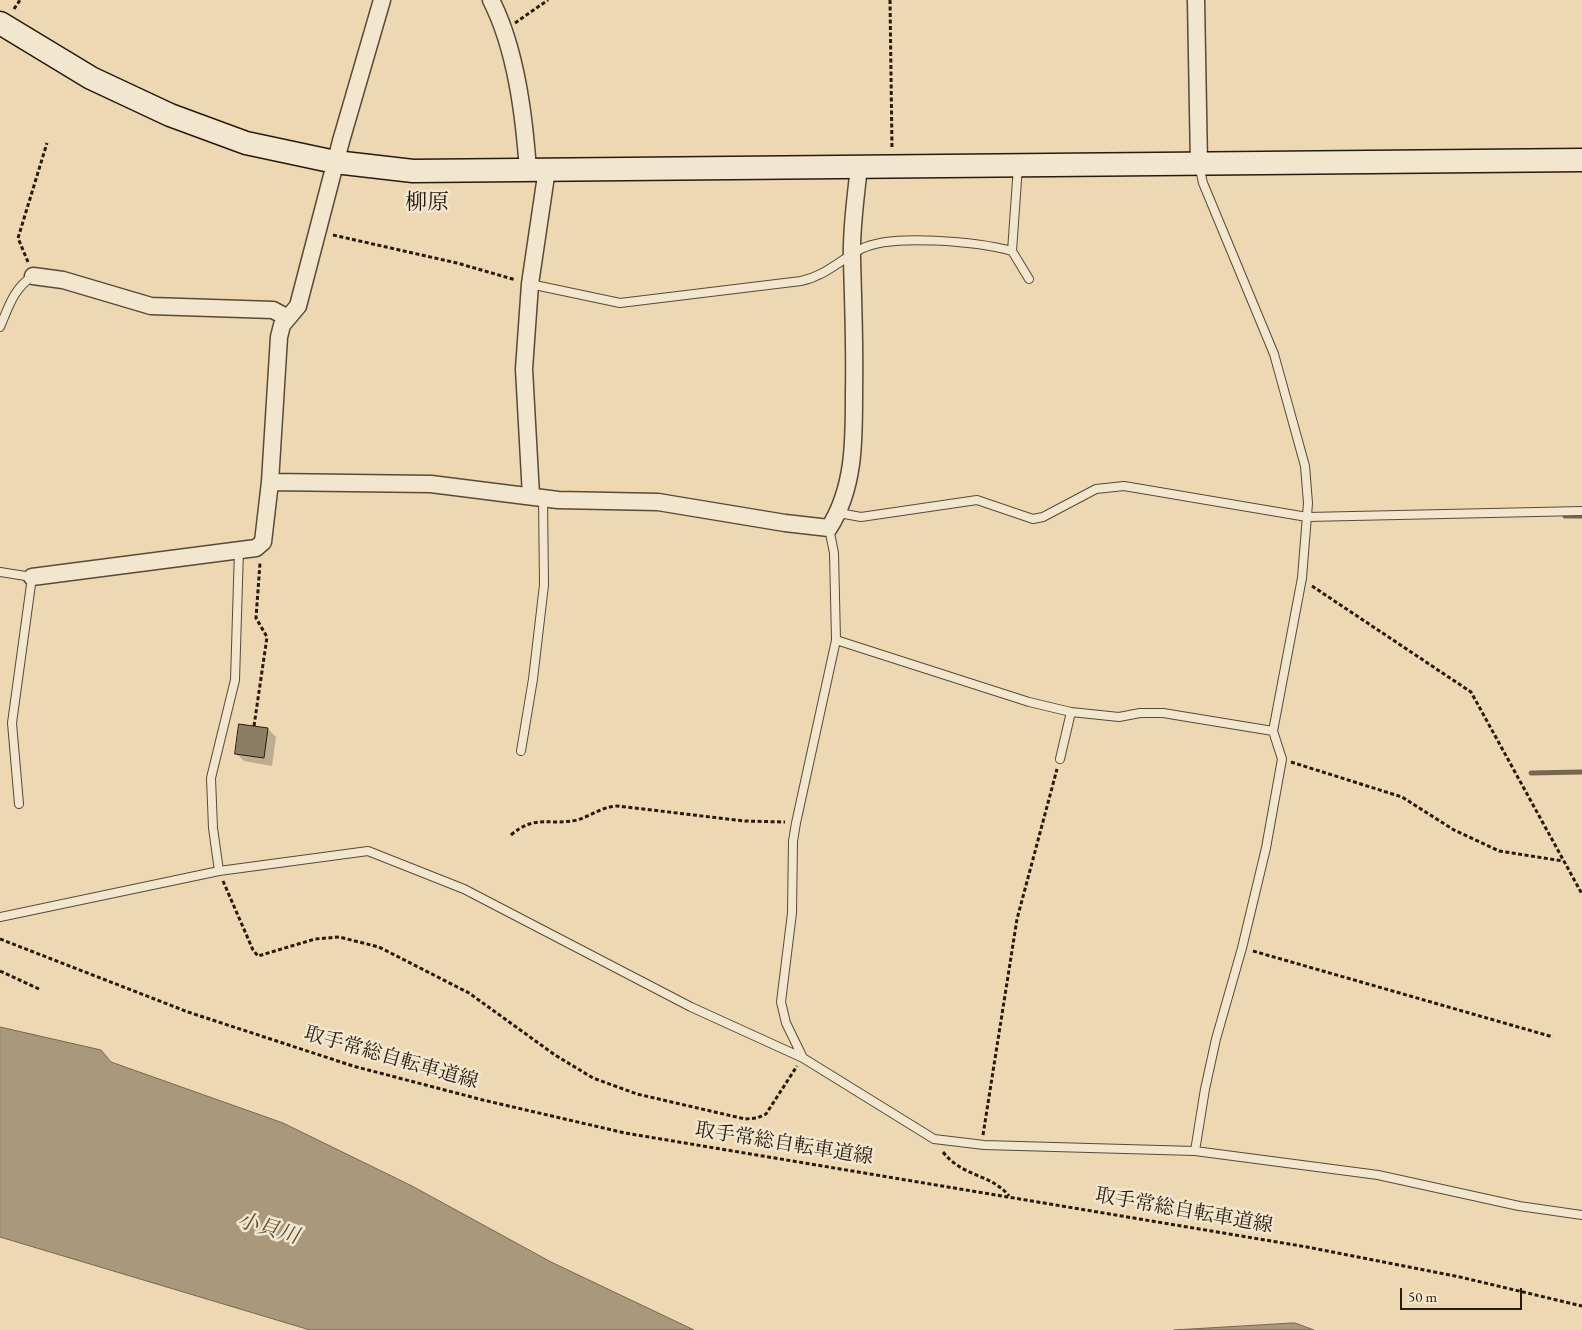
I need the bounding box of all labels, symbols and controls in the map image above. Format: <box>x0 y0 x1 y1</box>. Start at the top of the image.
district label: 柳原 <box>405 190 449 216</box>
street label: 取手常総自転車道線 <box>301 1022 481 1094</box>
street label: 取手常総自転車道線 <box>693 1118 875 1170</box>
street label: 取手常総自転車道線 <box>1093 1184 1275 1238</box>
water label: 小貝川 <box>234 1208 302 1250</box>
scale bar <box>1402 1278 1524 1310</box>
text: 50 m <box>1408 1287 1437 1306</box>

